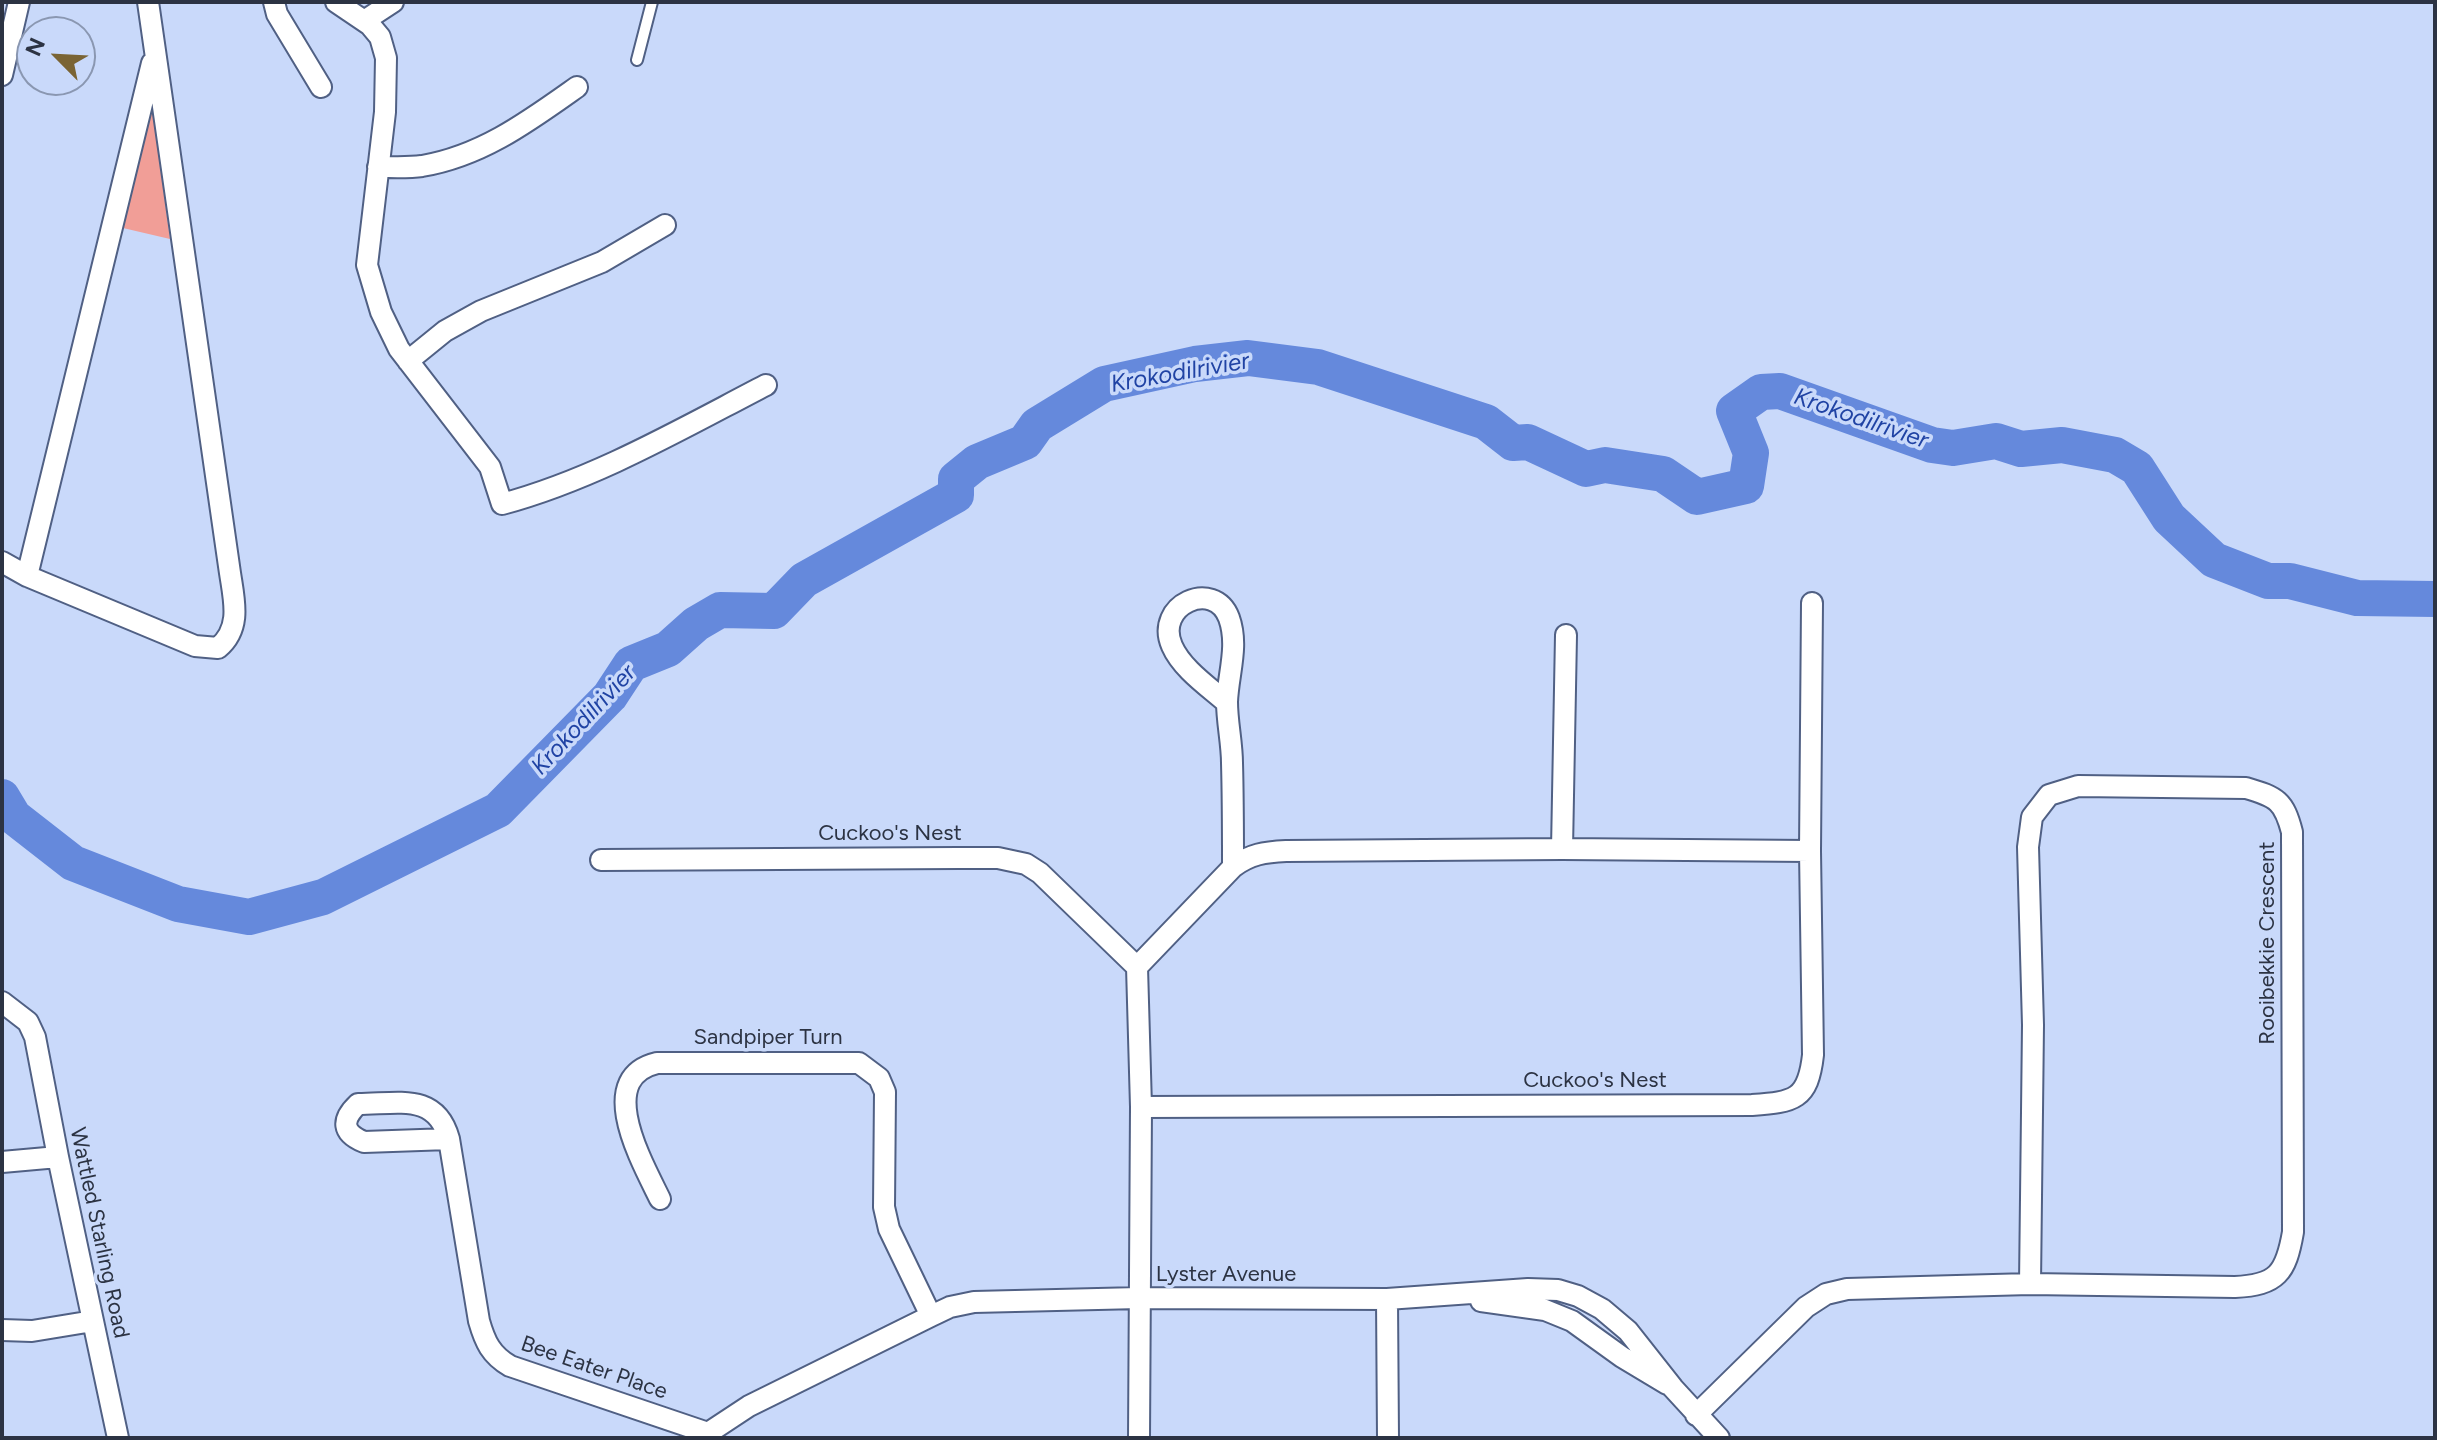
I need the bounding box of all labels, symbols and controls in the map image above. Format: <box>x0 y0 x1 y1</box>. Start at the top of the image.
north arrow <box>16 16 96 96</box>
text: N <box>20 34 51 60</box>
water label: Krokodilrivier <box>1108 347 1252 399</box>
water label: Krokodilrivier <box>1790 383 1932 455</box>
water label: Krokodilrivier <box>526 659 642 781</box>
street label: Cuckoo's Nest <box>818 821 962 847</box>
street label: Rooibekkie Crescent <box>2255 841 2281 1045</box>
street label: Sandpiper Turn <box>694 1025 842 1051</box>
street label: Cuckoo's Nest <box>1523 1068 1667 1094</box>
street label: Wattled Starling Road <box>64 1125 134 1341</box>
street label: Lyster Avenue <box>1156 1262 1296 1288</box>
street label: Bee Eater Place <box>517 1331 671 1405</box>

